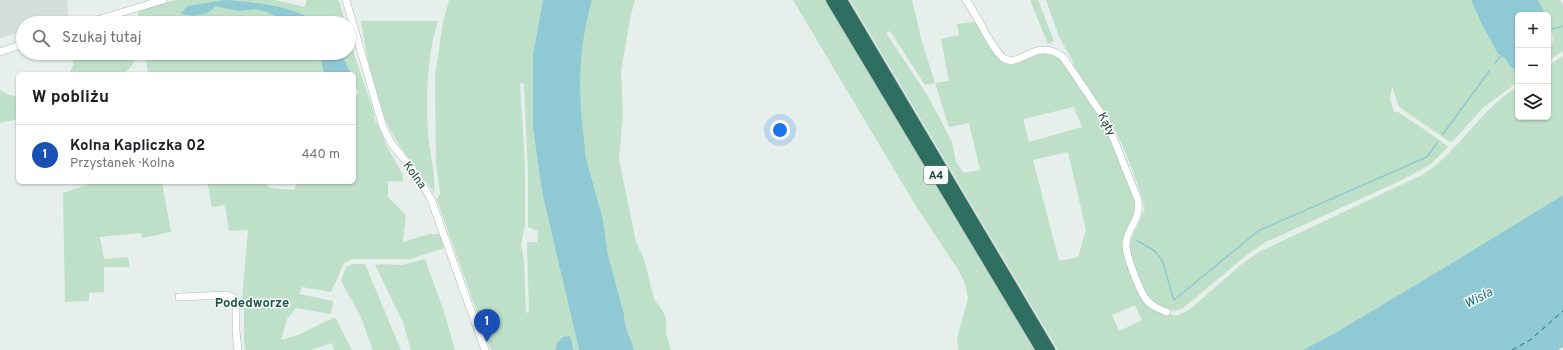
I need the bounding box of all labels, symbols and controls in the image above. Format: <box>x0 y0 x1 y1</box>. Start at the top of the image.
map controls <box>1515 12 1551 120</box>
button: + <box>1515 12 1551 48</box>
search box <box>16 16 356 60</box>
icon: search <box>30 27 52 49</box>
text: Szukaj tutaj <box>62 29 142 48</box>
button: − <box>1515 48 1551 84</box>
button: layers <box>1515 84 1551 120</box>
text: W pobliżu <box>32 87 109 109</box>
street label: Kąty <box>1093 110 1119 139</box>
your location <box>770 120 790 140</box>
text: Kolna Kapliczka 02 <box>70 137 205 156</box>
text: 1 <box>42 147 48 163</box>
text: 440 m <box>301 147 340 163</box>
text: Przystanek · Kolna <box>70 156 175 172</box>
street label: Kolna <box>399 159 430 193</box>
road number: A4 <box>924 166 948 184</box>
water label: Wisła <box>1462 285 1496 313</box>
district label: Podedworze <box>215 296 289 312</box>
pin: 1 <box>474 309 500 342</box>

